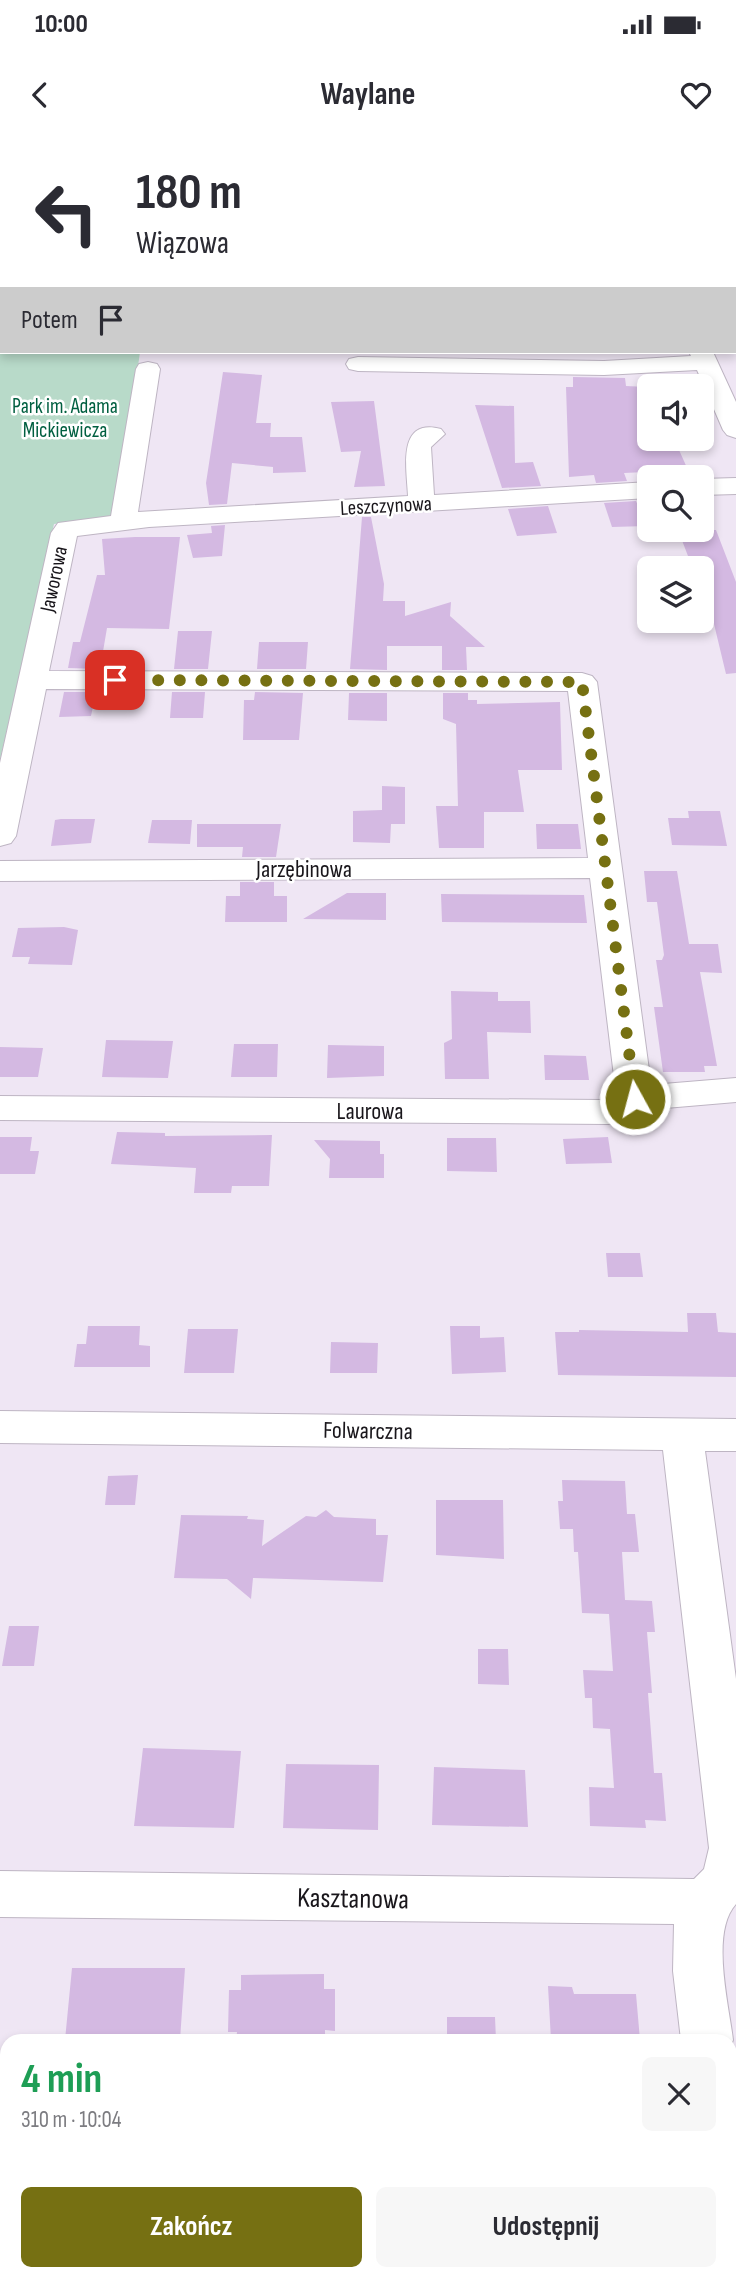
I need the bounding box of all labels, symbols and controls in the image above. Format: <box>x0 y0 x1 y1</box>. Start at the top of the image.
text: 10:00 <box>35 9 88 40</box>
text: Waylane <box>320 75 416 114</box>
icon: back <box>21 76 59 114</box>
icon: heart <box>677 76 715 114</box>
text: 180 m <box>136 164 242 223</box>
icon: left <box>21 168 112 259</box>
text: Wiązowa <box>136 224 229 263</box>
icon: arrive <box>92 301 130 339</box>
text: Potem <box>21 305 78 336</box>
map controls <box>637 374 714 633</box>
button: sound <box>637 374 714 451</box>
park label: Park im. Adama Mickiewicza <box>12 394 118 443</box>
button: search <box>637 465 714 542</box>
street label: Leszczynowa <box>340 491 432 521</box>
street label: Jaworowa <box>35 544 73 615</box>
button: layers <box>637 556 714 633</box>
pin <box>85 650 145 710</box>
icon: arrive <box>96 661 134 699</box>
street label: Jarzębinowa <box>255 855 352 884</box>
position arrow <box>598 1062 672 1136</box>
street label: Laurowa <box>337 1097 403 1126</box>
street label: Folwarczna <box>323 1416 413 1446</box>
street label: Kasztanowa <box>297 1882 409 1916</box>
text: 4 min <box>21 2054 102 2105</box>
button: close <box>642 2057 716 2131</box>
text: 310 m · 10:04 <box>21 2106 122 2134</box>
button: Zakończ <box>21 2187 362 2267</box>
button: Udostępnij <box>376 2187 716 2267</box>

